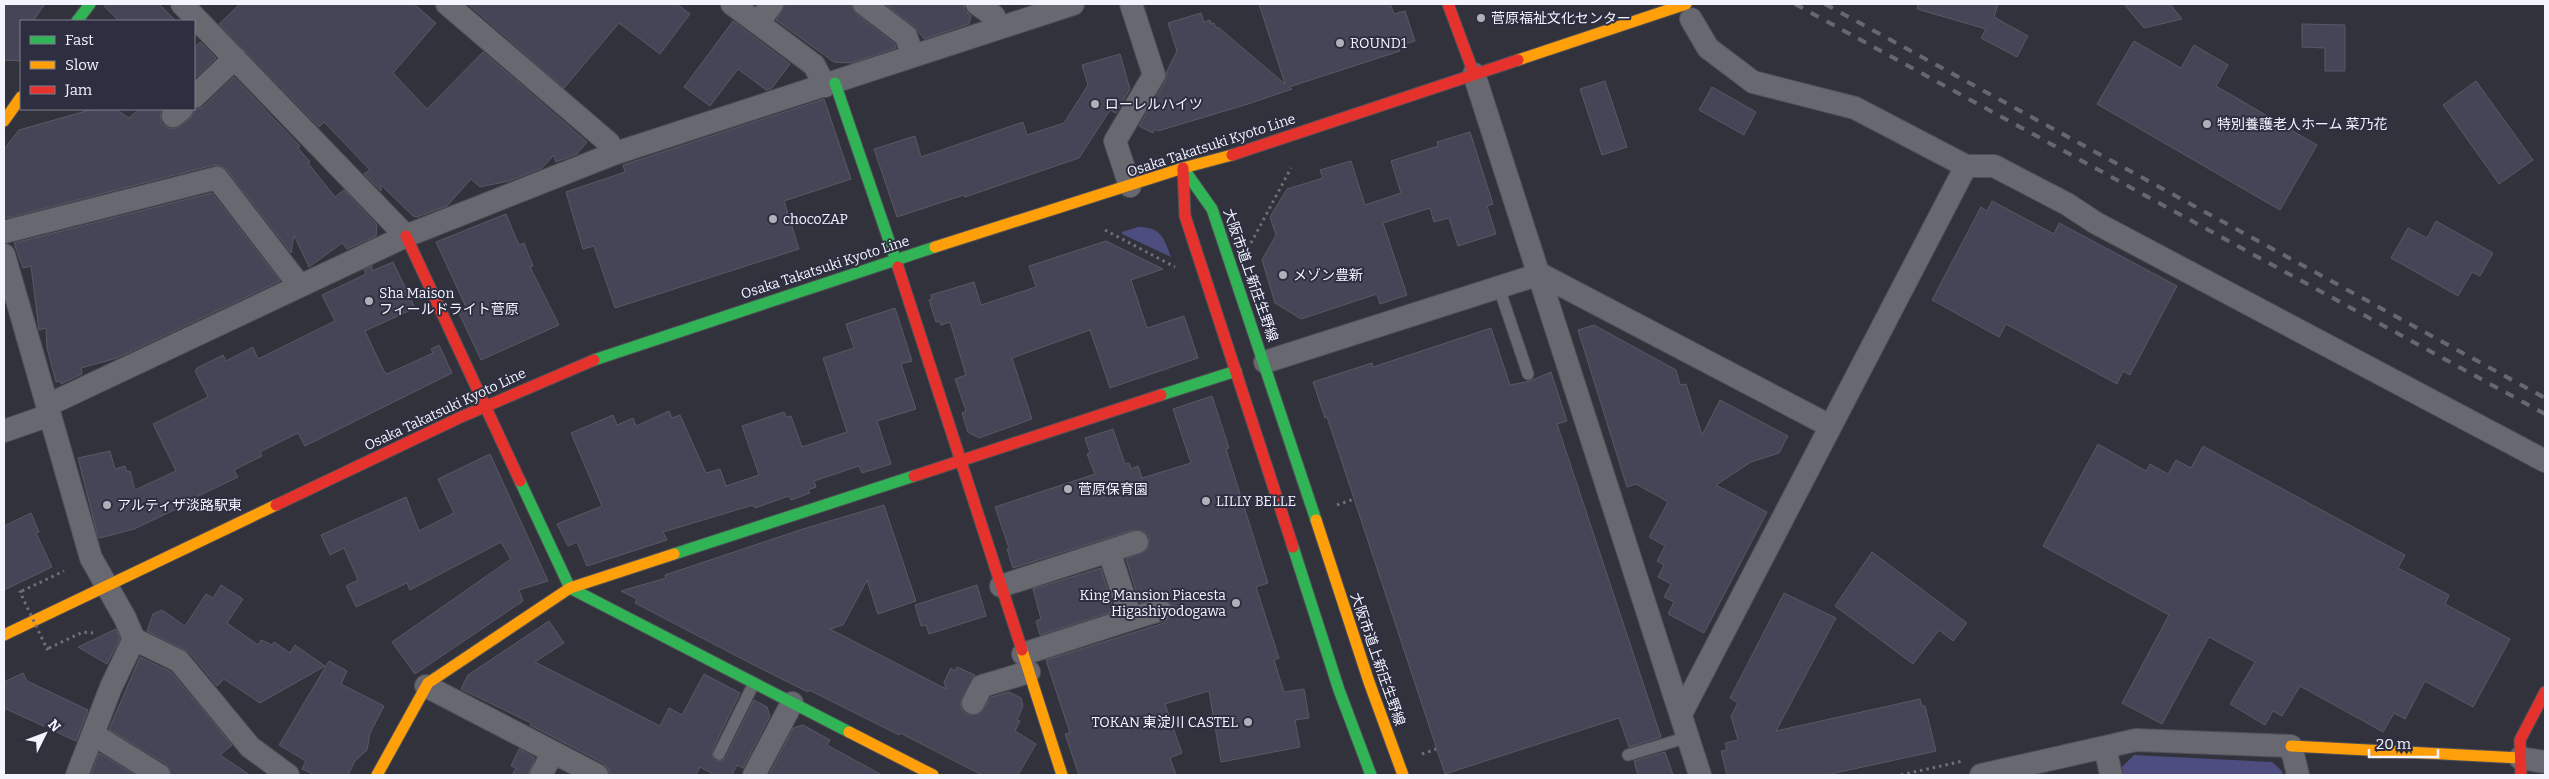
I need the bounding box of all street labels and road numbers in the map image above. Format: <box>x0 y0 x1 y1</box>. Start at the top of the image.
street label: Osaka Takatsuki Kyoto Line <box>1125 110 1298 181</box>
street label: 大阪市道上新庄生野線 <box>1220 206 1281 344</box>
street label: Osaka Takatsuki Kyoto Line <box>739 232 912 303</box>
street label: Osaka Takatsuki Kyoto Line <box>362 364 529 454</box>
street label: 大阪市道上新庄生野線 <box>1347 590 1408 728</box>

